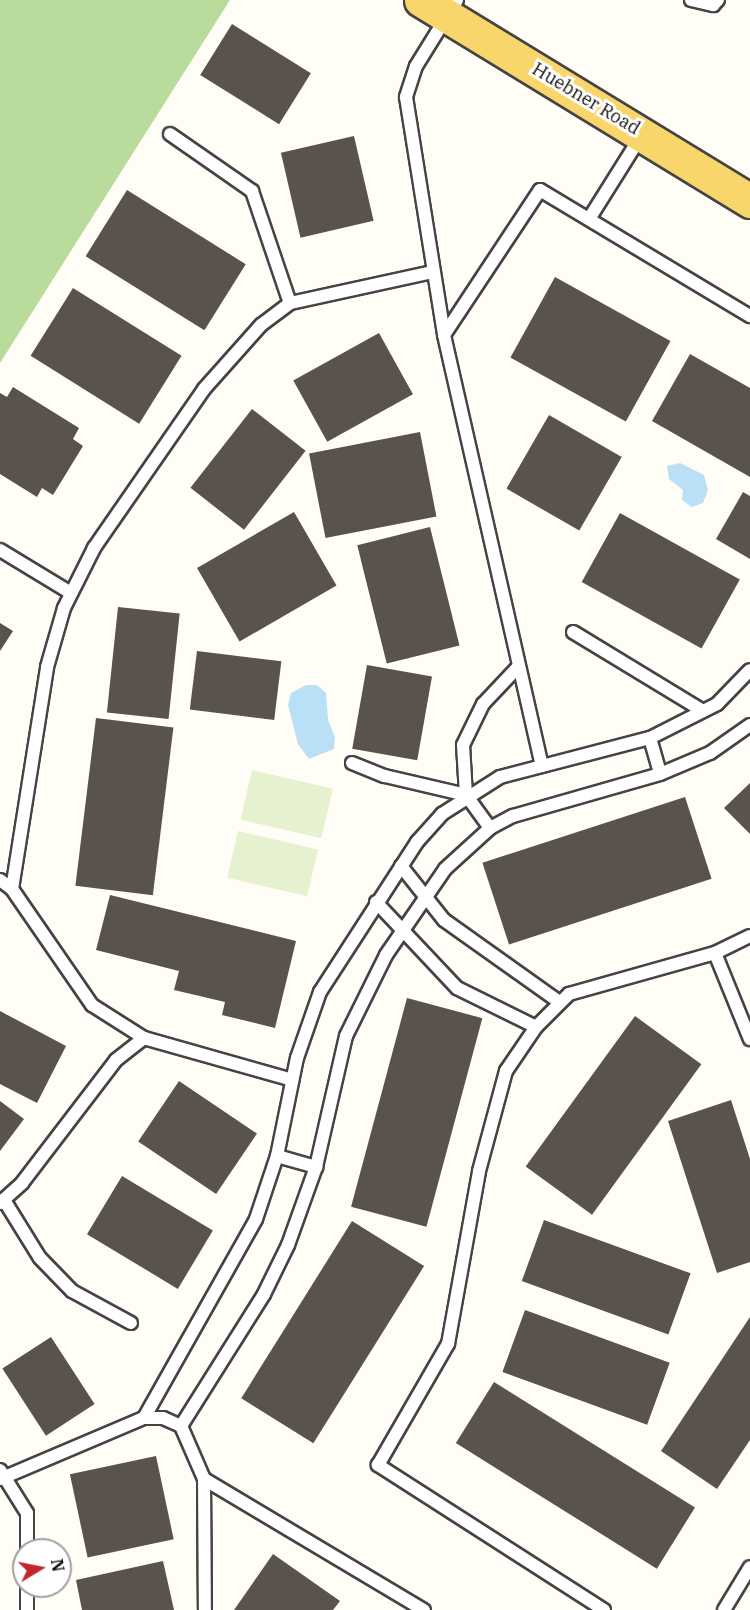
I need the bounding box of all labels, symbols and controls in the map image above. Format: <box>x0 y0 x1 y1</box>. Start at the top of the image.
street label: Huebner Road <box>528 58 644 140</box>
north arrow <box>12 1538 72 1598</box>
text: N <box>47 1557 69 1573</box>

